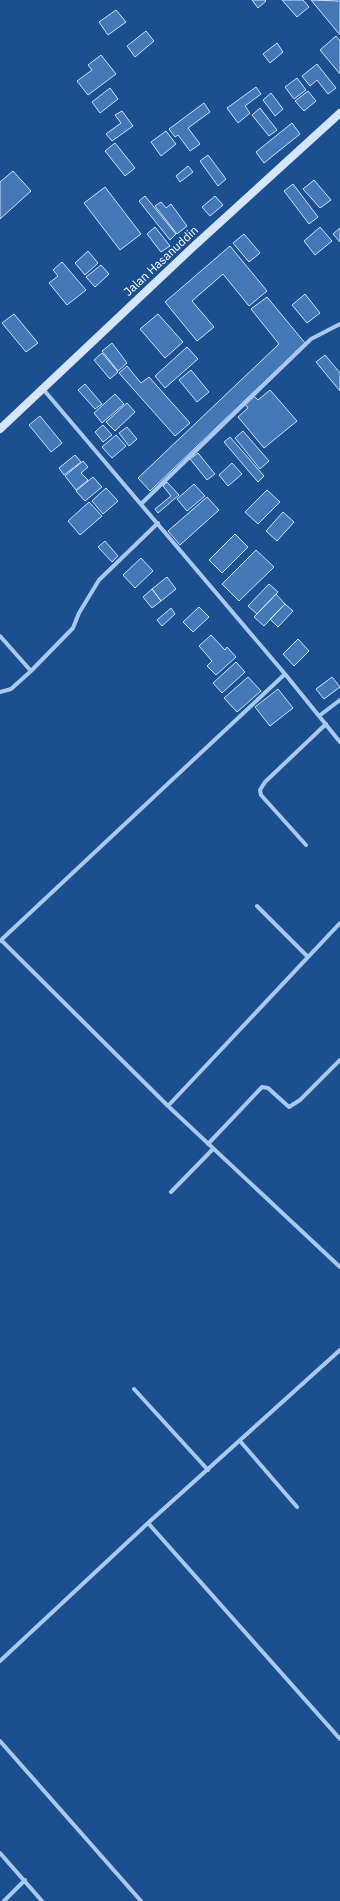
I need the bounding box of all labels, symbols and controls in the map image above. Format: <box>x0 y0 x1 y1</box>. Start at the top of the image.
street label: Jalan Hasanuddin <box>120 222 201 299</box>

